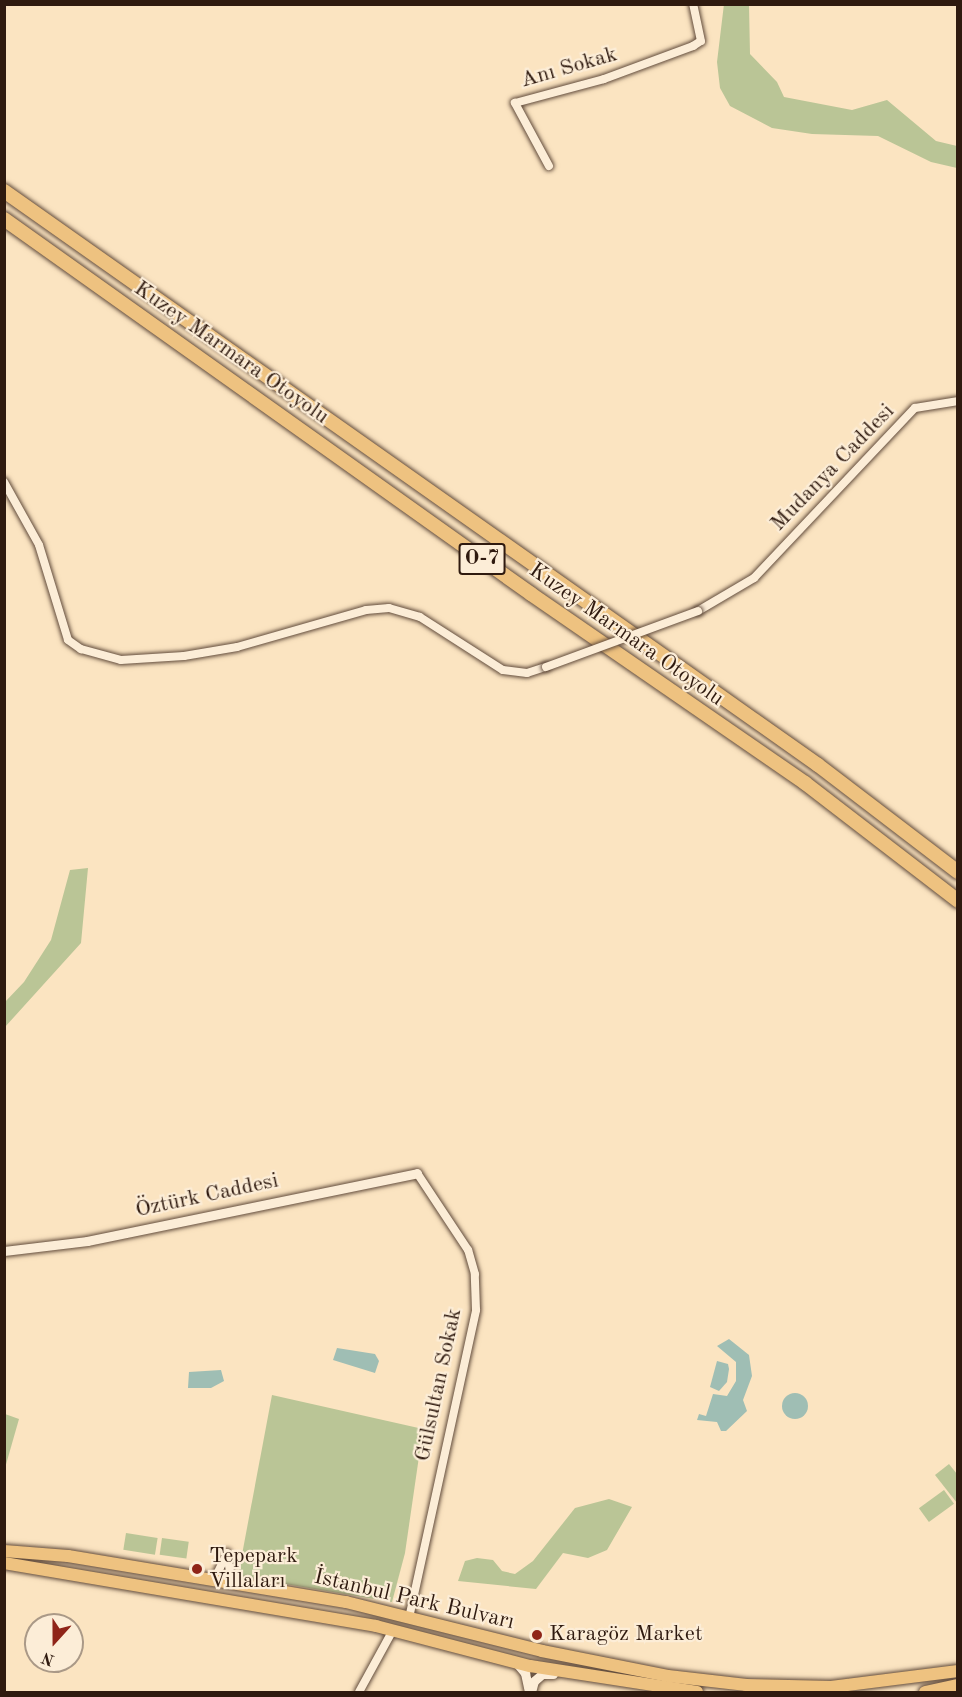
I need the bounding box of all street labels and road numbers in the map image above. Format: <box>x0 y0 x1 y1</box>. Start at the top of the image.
street label: Anı Sokak <box>518 42 620 94</box>
street label: Kuzey Marmara Otoyolu <box>128 276 334 430</box>
street label: Mudanya Caddesi <box>766 399 900 537</box>
road number: O-7 <box>458 541 506 577</box>
street label: Kuzey Marmara Otoyolu <box>523 558 729 712</box>
street label: Öztürk Caddesi <box>133 1168 281 1224</box>
street label: Gülsultan Sokak <box>410 1306 468 1464</box>
street label: İstanbul Park Bulvarı <box>311 1564 517 1636</box>

